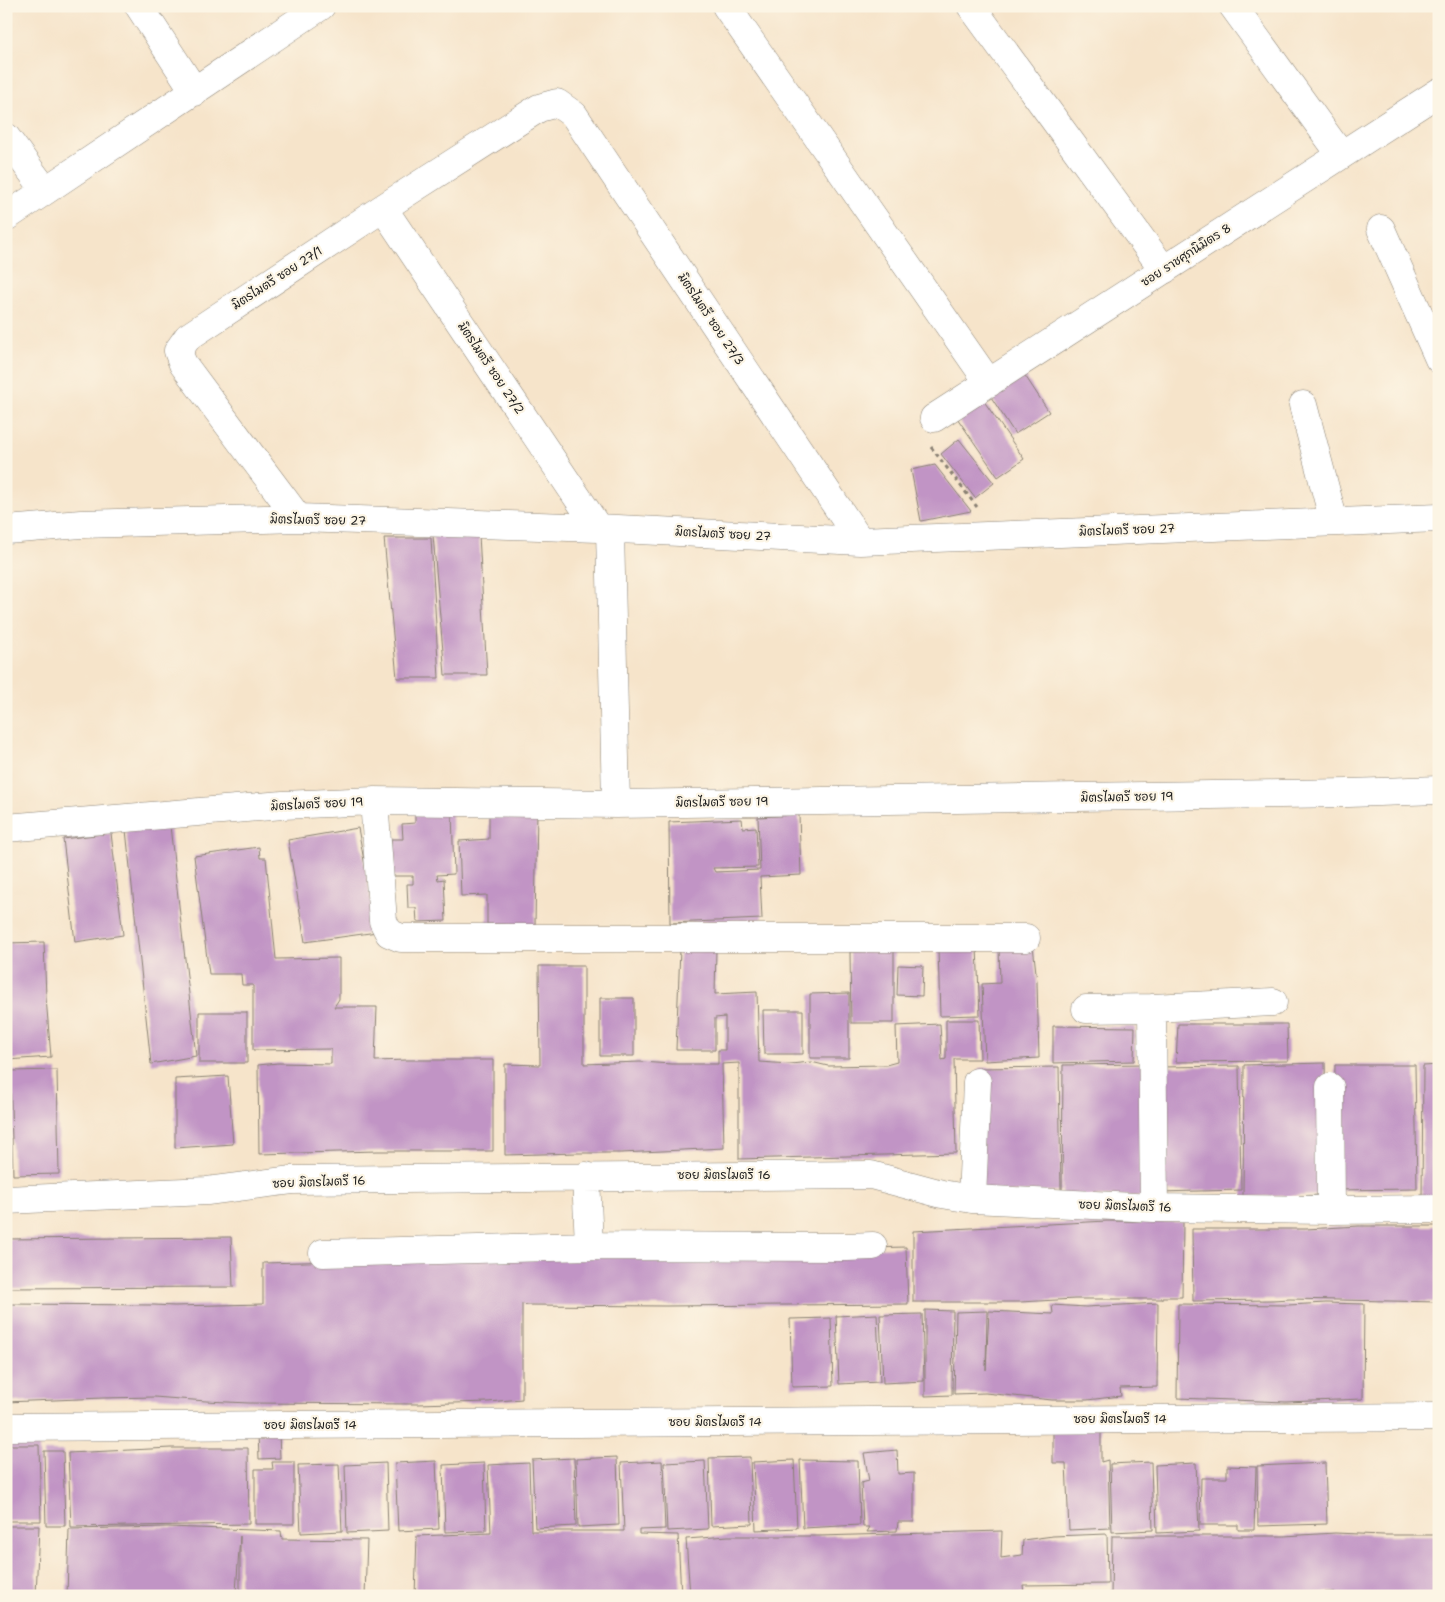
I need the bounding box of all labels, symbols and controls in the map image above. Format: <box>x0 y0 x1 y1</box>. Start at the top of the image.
street label: ซอย ราชศุภนิมิตร 8 <box>1138 220 1235 291</box>
street label: มิตรไมตรี ซอย 27/1 <box>229 243 325 313</box>
street label: มิตรไมตรี ซอย 27/3 <box>674 270 748 368</box>
street label: มิตรไมตรี ซอย 27/2 <box>454 319 528 417</box>
street label: มิตรไมตรี ซอย 27 <box>270 511 366 529</box>
street label: มิตรไมตรี ซอย 27 <box>1079 520 1175 540</box>
street label: มิตรไมตรี ซอย 27 <box>675 523 771 545</box>
street label: มิตรไมตรี ซอย 19 <box>1080 788 1174 806</box>
street label: มิตรไมตรี ซอย 19 <box>675 793 769 811</box>
street label: มิตรไมตรี ซอย 19 <box>270 794 364 814</box>
street label: ซอย มิตรไมตรี 16 <box>677 1167 771 1183</box>
street label: ซอย มิตรไมตรี 16 <box>272 1172 366 1192</box>
street label: ซอย มิตรไมตรี 16 <box>1078 1196 1172 1216</box>
street label: ซอย มิตรไมตรี 14 <box>1073 1411 1167 1427</box>
street label: ซอย มิตรไมตรี 14 <box>668 1414 762 1430</box>
street label: ซอย มิตรไมตรี 14 <box>263 1417 357 1433</box>

